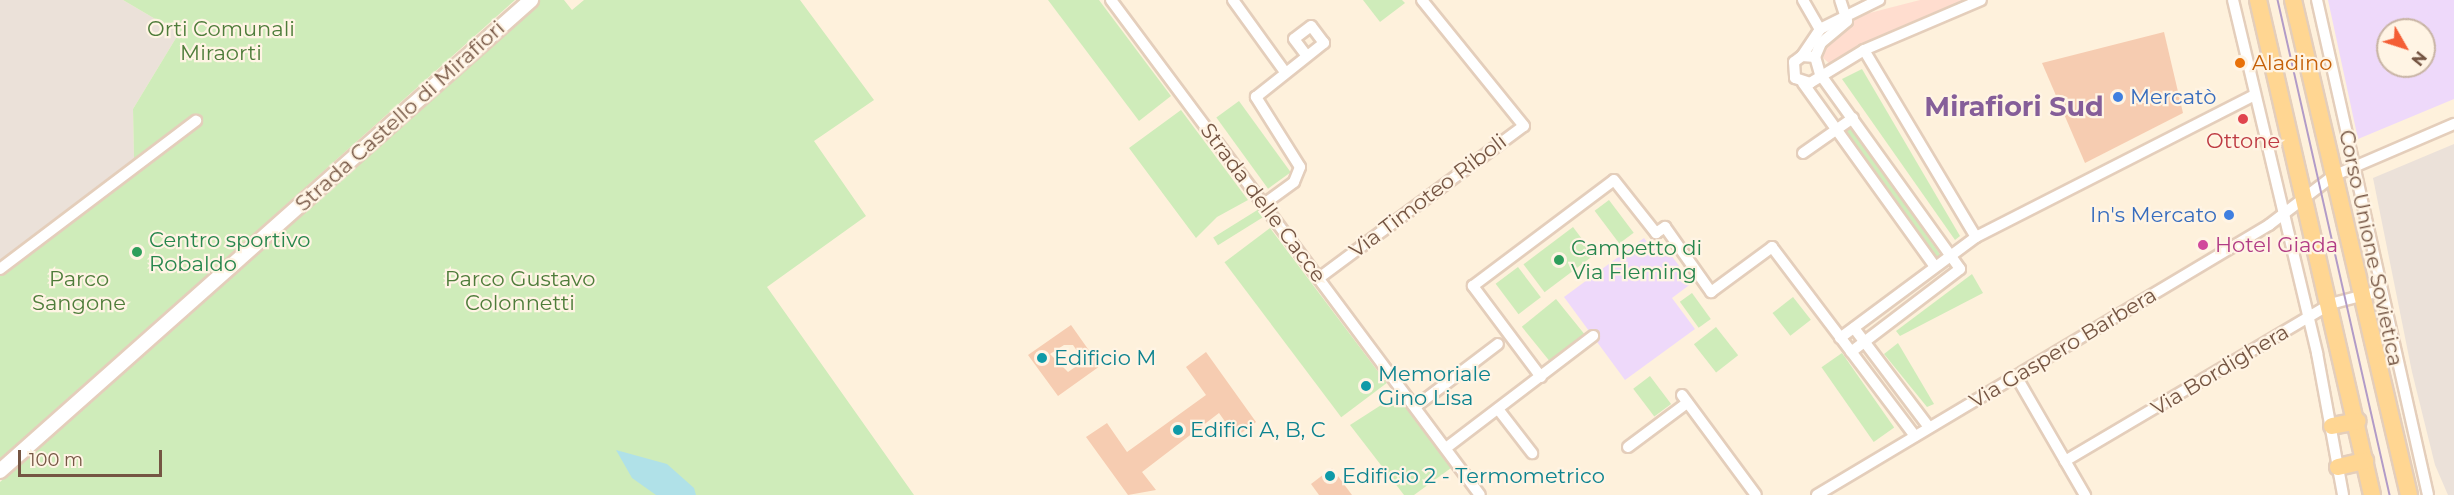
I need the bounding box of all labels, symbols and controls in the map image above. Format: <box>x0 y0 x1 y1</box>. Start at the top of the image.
street label: Strada Castello di Mirafiori <box>290 15 510 217</box>
park label: Orti Comunali Miraorti <box>147 16 295 66</box>
north arrow <box>2376 18 2436 78</box>
text: N <box>2407 47 2430 69</box>
place label: Aladino <box>2252 50 2332 76</box>
marker: Aladino <box>2233 56 2247 70</box>
place label: Mercatò <box>2130 84 2216 110</box>
marker: Mercatò <box>2111 90 2125 104</box>
district label: Mirafiori Sud <box>1924 91 2104 123</box>
marker: Ottone <box>2236 112 2250 126</box>
street label: Strada delle Cacce <box>1195 118 1331 288</box>
place label: Ottone <box>2206 128 2280 154</box>
street label: Corso Unione Sovietica <box>2334 128 2408 368</box>
street label: Via Timoteo Riboli <box>1345 129 1511 263</box>
place label: In's Mercato <box>2090 202 2217 228</box>
marker: In's Mercato <box>2222 208 2236 222</box>
place label: Centro sportivo Robaldo <box>149 227 310 277</box>
place label: Hotel Giada <box>2215 232 2338 258</box>
place label: Campetto di Via Fleming <box>1571 235 1702 285</box>
marker: Hotel Giada <box>2196 238 2210 252</box>
marker: Centro sportivo Robaldo <box>130 245 144 259</box>
marker: Campetto di Via Fleming <box>1552 253 1566 267</box>
park label: Parco Sangone <box>32 266 126 316</box>
park label: Parco Gustavo Colonnetti <box>445 266 595 316</box>
street label: Via Gaspero Barbera <box>1965 282 2161 414</box>
street label: Via Bordighera <box>2147 319 2293 421</box>
place label: Edificio M <box>1054 345 1156 371</box>
marker: Edificio M <box>1035 351 1049 365</box>
place label: Memoriale Gino Lisa <box>1378 361 1491 411</box>
marker: Memoriale Gino Lisa <box>1359 379 1373 393</box>
place label: Edifici A, B, C <box>1190 417 1326 443</box>
marker: Edifici A, B, C <box>1171 423 1185 437</box>
scale bar <box>21 438 165 476</box>
text: 100 m <box>29 449 83 471</box>
place label: Edificio 2 - Termometrico <box>1342 463 1605 489</box>
marker: Edificio 2 - Termometrico <box>1323 469 1337 483</box>

